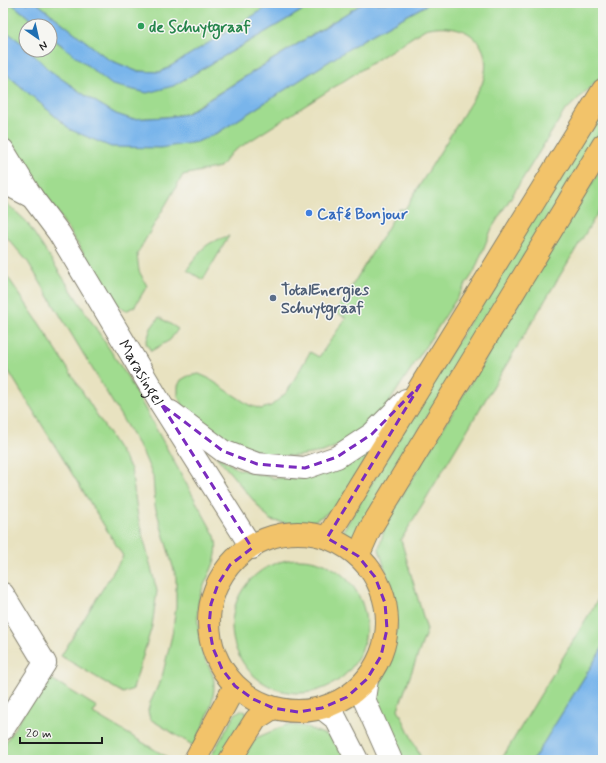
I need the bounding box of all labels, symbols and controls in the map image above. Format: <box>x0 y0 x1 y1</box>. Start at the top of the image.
place label: de Schuytgraaf <box>149 17 250 40</box>
north arrow <box>18 18 58 58</box>
marker: de Schuytgraaf <box>136 21 146 31</box>
text: N <box>36 38 50 53</box>
place label: Café Bonjour <box>317 204 408 225</box>
marker: Café Bonjour <box>304 208 314 218</box>
place label: TotalEnergies Schuytgraaf <box>281 280 370 321</box>
marker: TotalEnergies Schuytgraaf <box>268 293 278 303</box>
street label: Marasingel <box>113 336 168 409</box>
scale bar <box>20 719 102 745</box>
text: 20 m <box>26 726 52 742</box>

